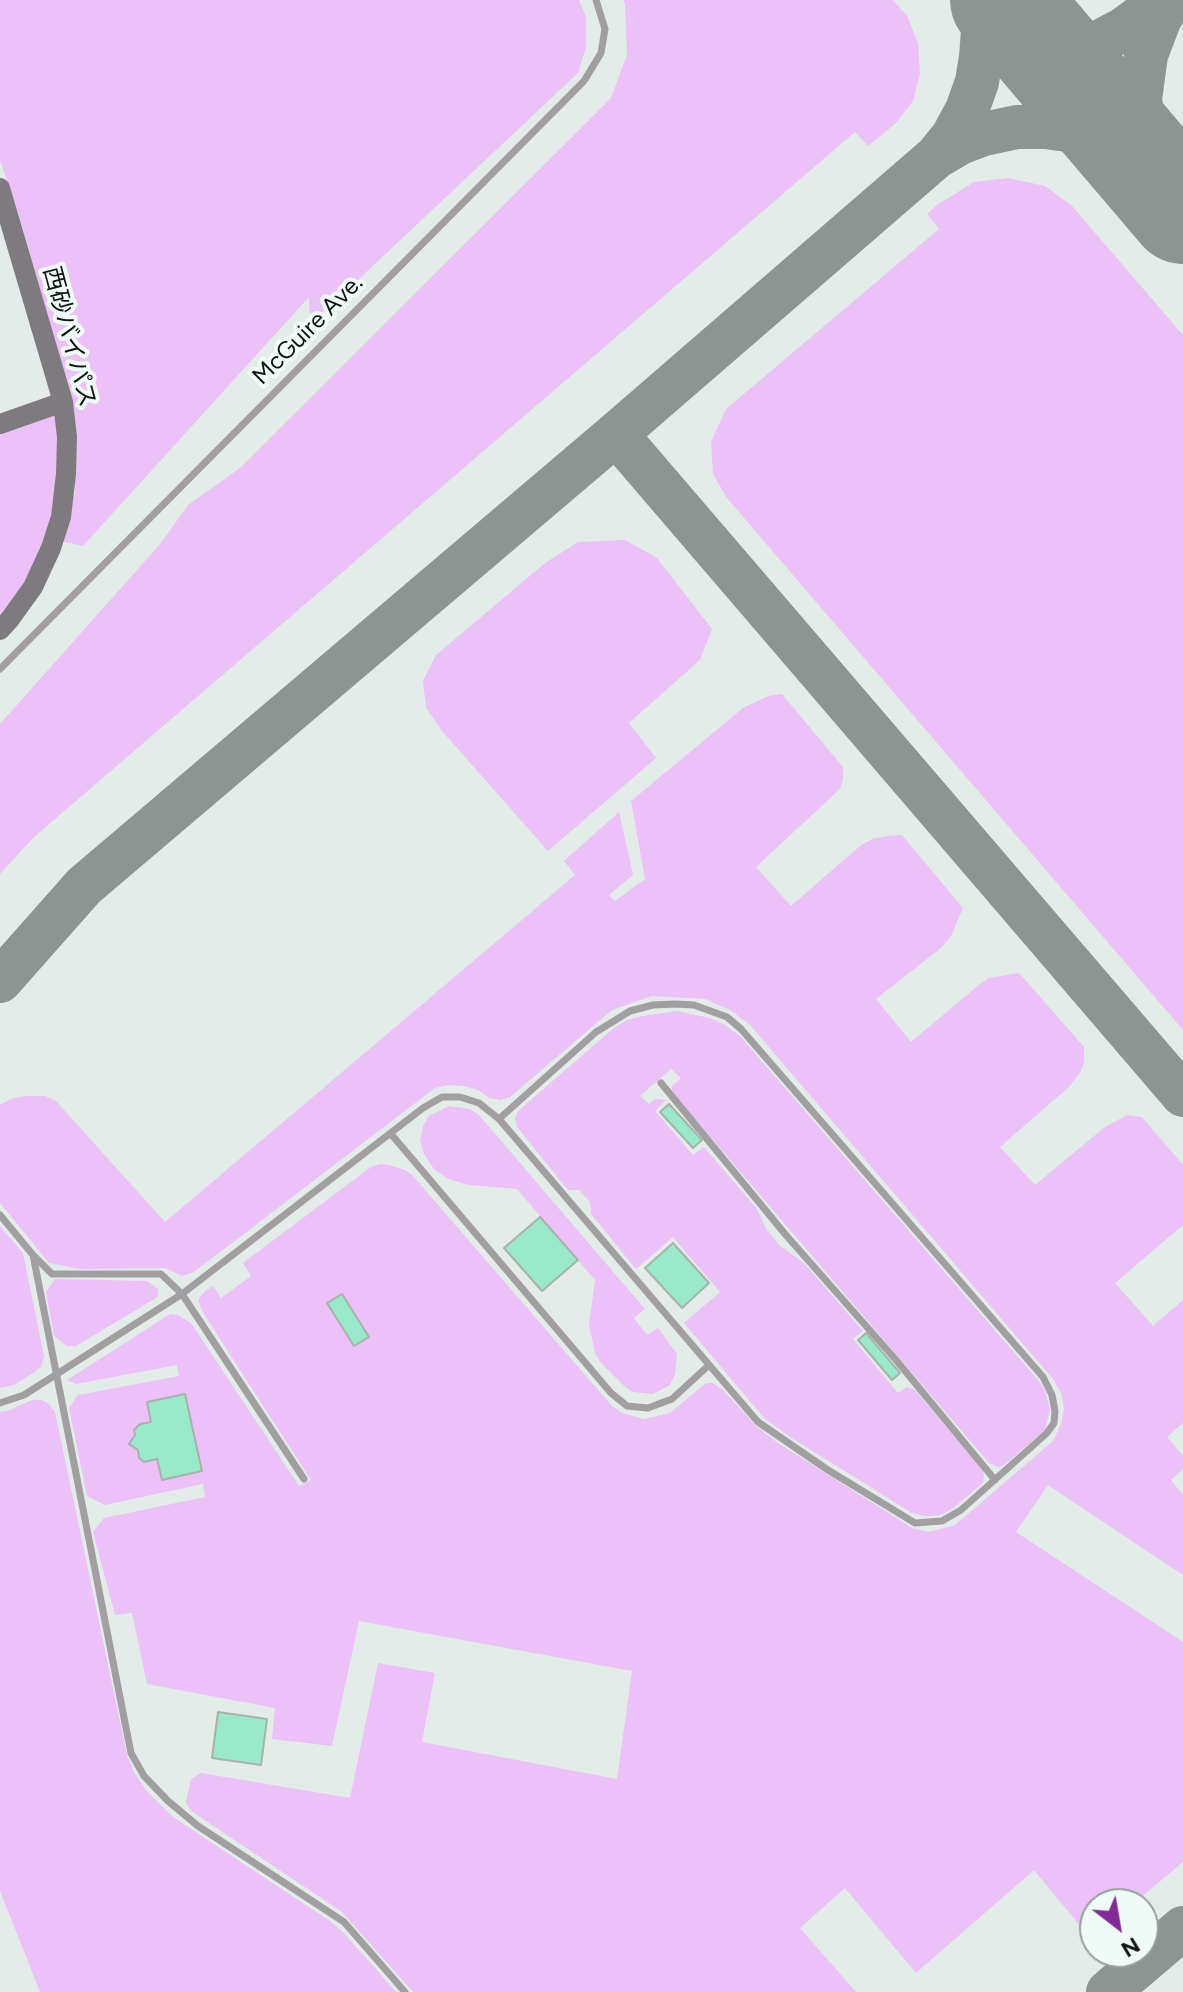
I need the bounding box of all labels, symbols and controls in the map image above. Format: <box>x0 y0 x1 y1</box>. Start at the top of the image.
street label: 西砂バイパス <box>36 264 102 410</box>
street label: McGuire Ave. <box>247 269 369 391</box>
north arrow <box>1079 1888 1159 1968</box>
text: N <box>1116 1931 1145 1963</box>

